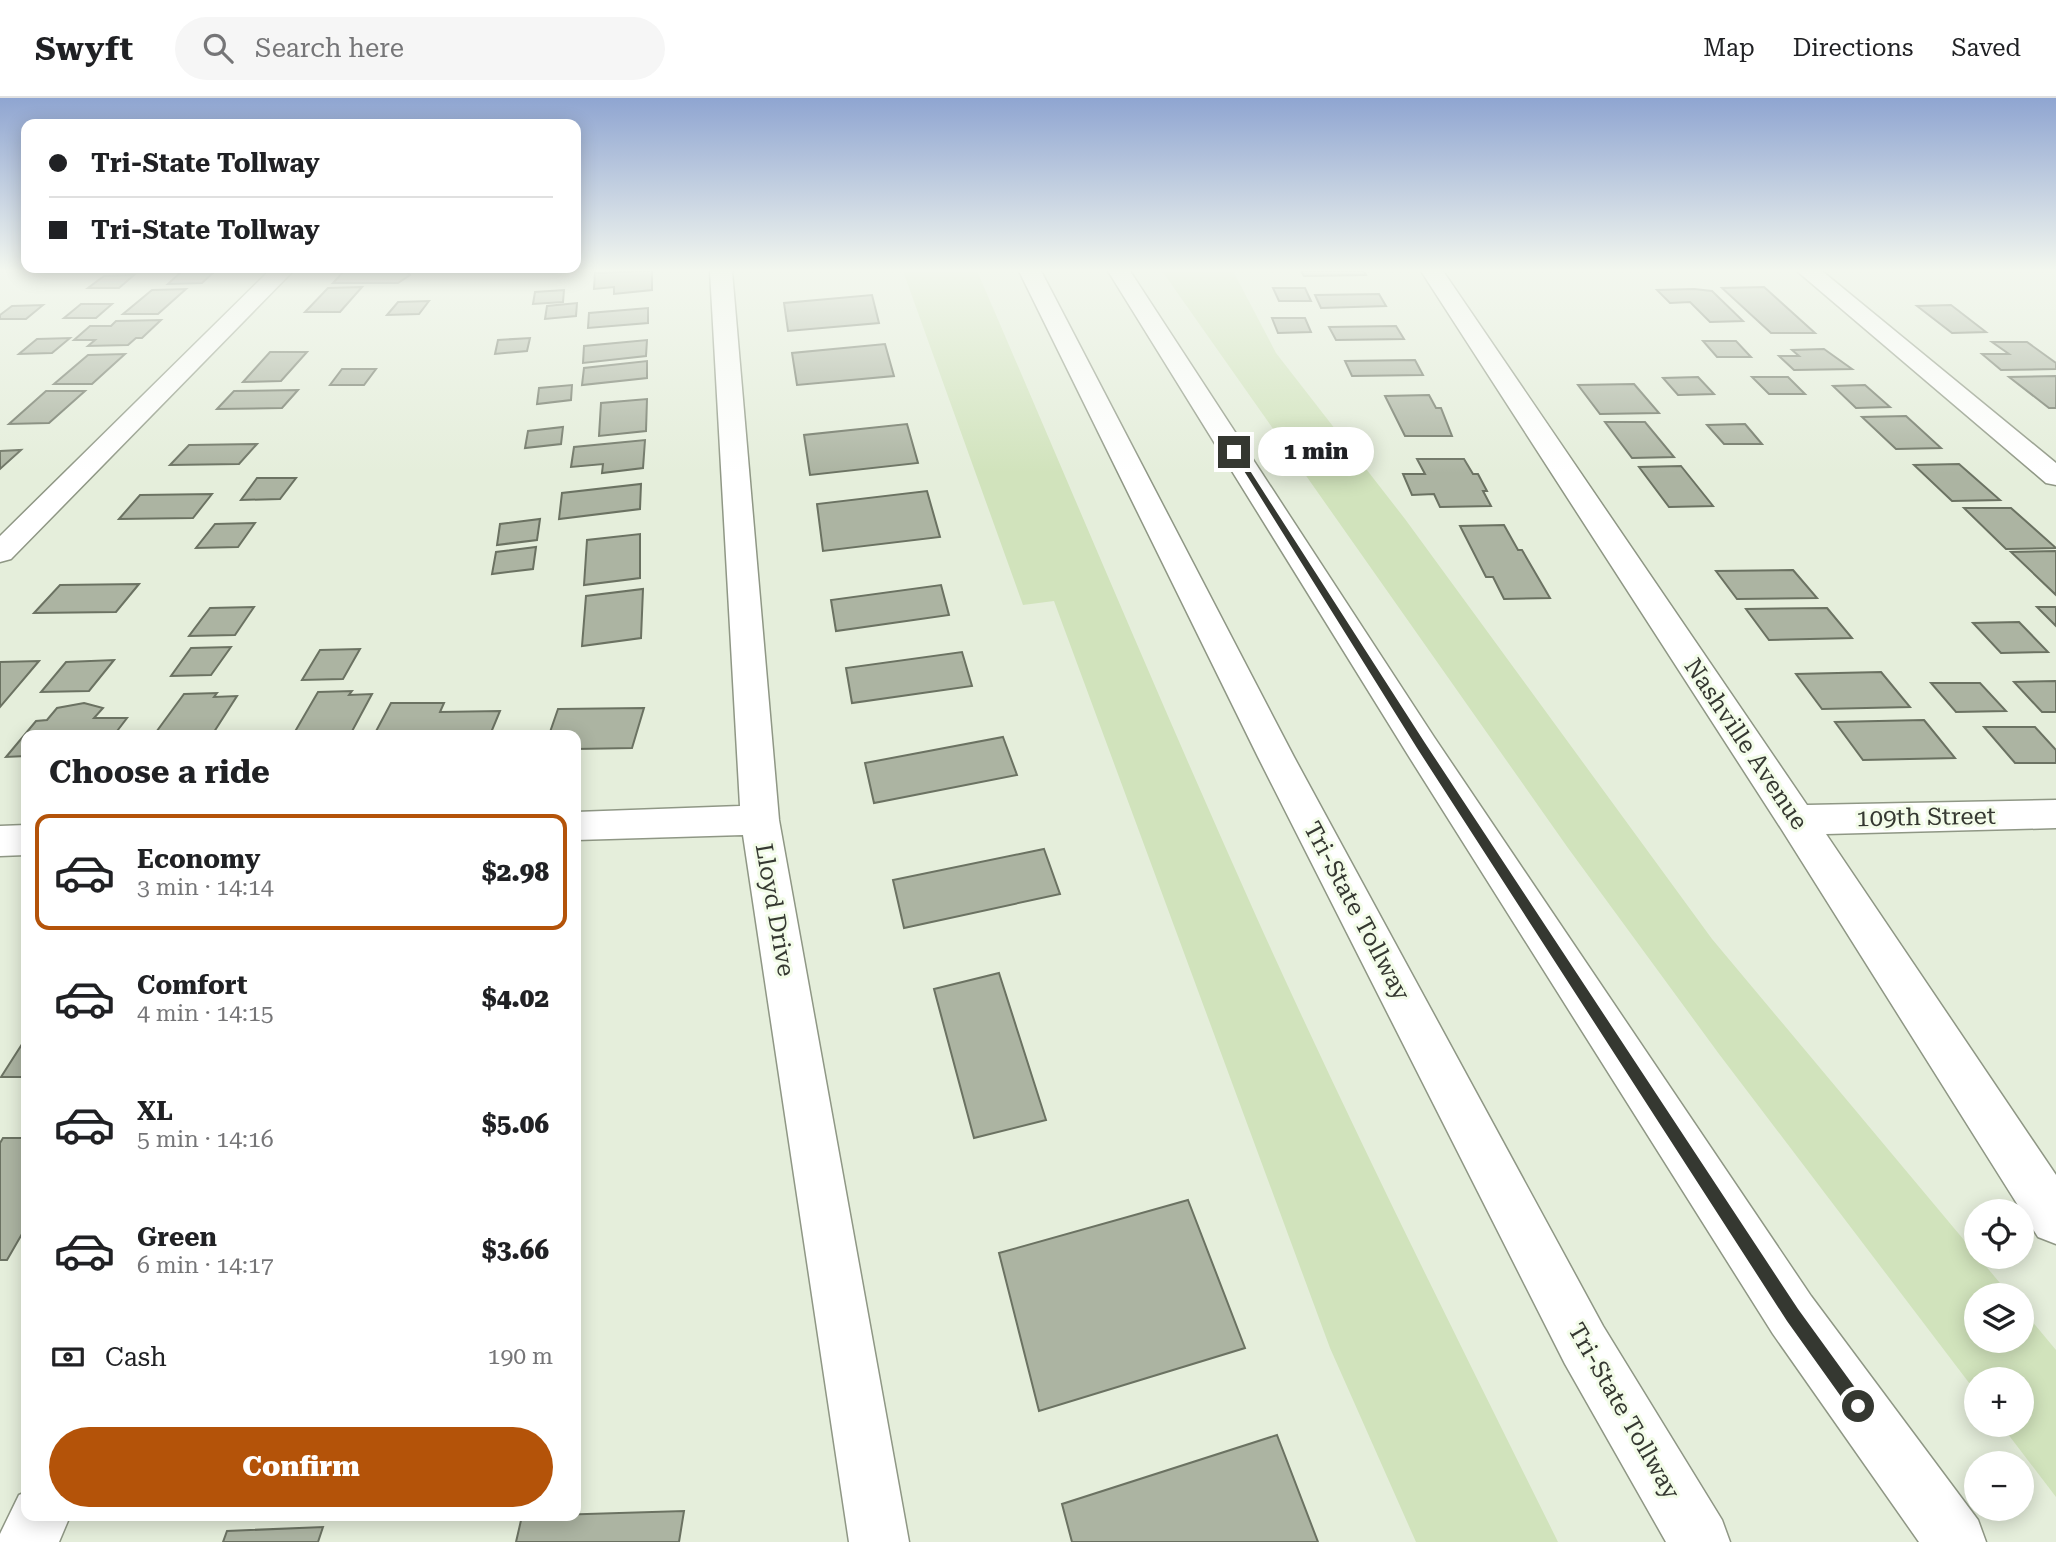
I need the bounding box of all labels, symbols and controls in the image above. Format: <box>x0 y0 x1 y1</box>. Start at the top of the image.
search box <box>175 17 665 80</box>
text: Swyft <box>35 29 133 68</box>
icon: search <box>199 29 237 67</box>
text: Search here <box>255 33 404 63</box>
text: Map <box>1703 34 1755 62</box>
text: Directions <box>1793 34 1913 62</box>
text: Saved <box>1951 34 2021 62</box>
text: Tri-State Tollway <box>91 148 320 178</box>
text: Tri-State Tollway <box>91 215 320 245</box>
callout: 1 min <box>1258 428 1374 476</box>
route end <box>1218 436 1250 468</box>
text: 1 min <box>1284 438 1348 465</box>
street label: Nashville Avenue <box>1678 653 1814 835</box>
text: Choose a ride <box>49 753 270 791</box>
street label: 109th Street <box>1856 802 1996 832</box>
street label: Tri-State Tollway <box>1298 817 1416 1006</box>
icon: car <box>53 841 116 904</box>
street label: Lloyd Drive <box>750 841 800 979</box>
text: Economy <box>137 844 260 874</box>
text: $2.98 <box>482 857 549 887</box>
text: 3 min · 14:14 <box>137 874 274 901</box>
icon: car <box>53 967 116 1030</box>
text: Comfort <box>137 970 247 1000</box>
text: $4.02 <box>482 983 549 1013</box>
text: 4 min · 14:15 <box>137 1000 274 1027</box>
icon: car <box>53 1093 116 1156</box>
text: XL <box>137 1096 173 1126</box>
text: $5.06 <box>482 1109 549 1139</box>
text: 5 min · 14:16 <box>137 1126 274 1153</box>
map controls <box>1964 1199 2034 1521</box>
button: locate <box>1964 1199 2034 1269</box>
icon: car <box>53 1219 116 1282</box>
text: Green <box>137 1222 217 1252</box>
text: $3.66 <box>482 1235 549 1265</box>
text: 6 min · 14:17 <box>137 1252 274 1279</box>
button: layers <box>1964 1283 2034 1353</box>
street label: Tri-State Tollway <box>1562 1318 1686 1505</box>
icon: cash <box>49 1338 87 1376</box>
text: Cash <box>105 1342 167 1372</box>
text: 190 m <box>488 1343 553 1370</box>
button: + <box>1964 1367 2034 1437</box>
route start <box>1842 1390 1874 1422</box>
button: Confirm <box>49 1427 553 1507</box>
button: − <box>1964 1451 2034 1521</box>

